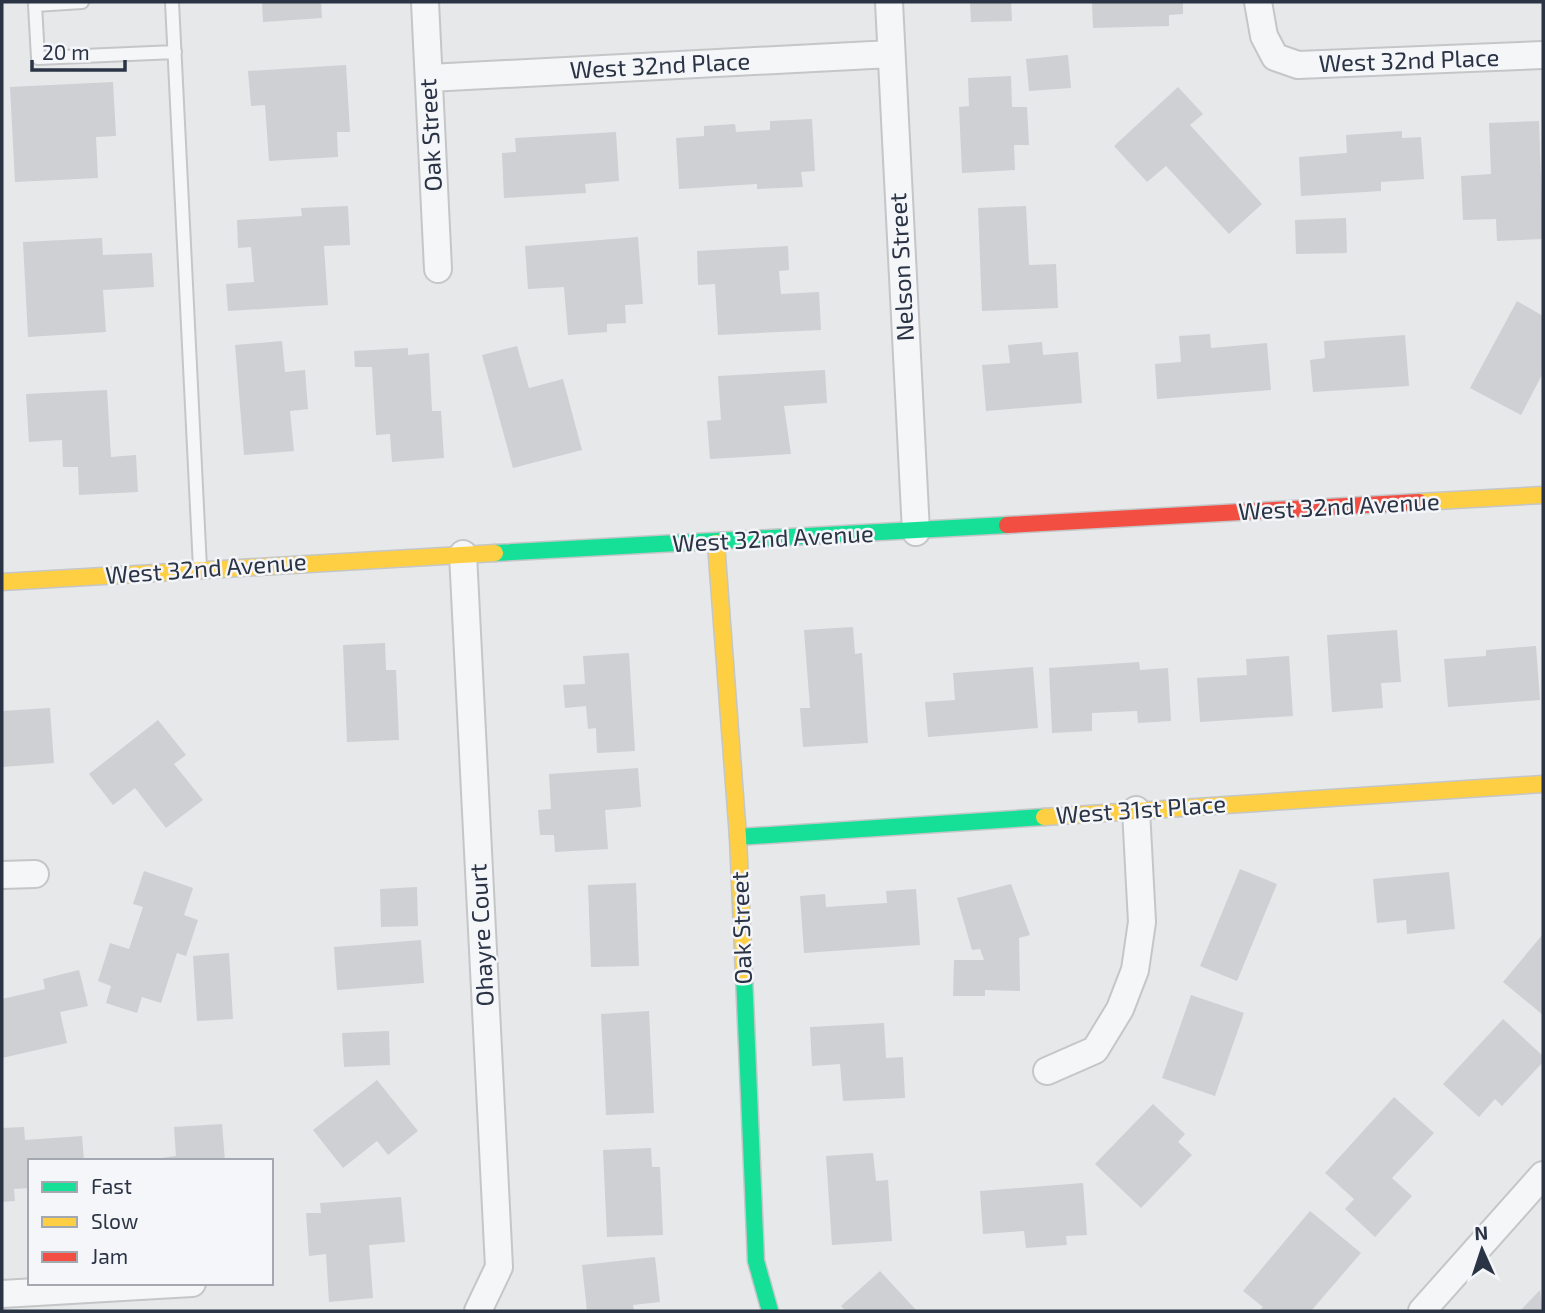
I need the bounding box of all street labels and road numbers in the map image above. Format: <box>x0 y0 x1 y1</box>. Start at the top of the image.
street label: West 32nd Place <box>1318 42 1500 77</box>
street label: West 32nd Place <box>569 45 751 84</box>
street label: Oak Street <box>412 78 447 192</box>
street label: Nelson Street <box>882 192 919 342</box>
street label: West 32nd Avenue <box>1237 486 1440 525</box>
street label: West 32nd Avenue <box>671 518 874 557</box>
street label: West 32nd Avenue <box>104 546 307 589</box>
street label: West 31st Place <box>1055 788 1227 829</box>
street label: Ohayre Court <box>462 863 499 1007</box>
street label: Oak Street <box>724 871 757 985</box>

